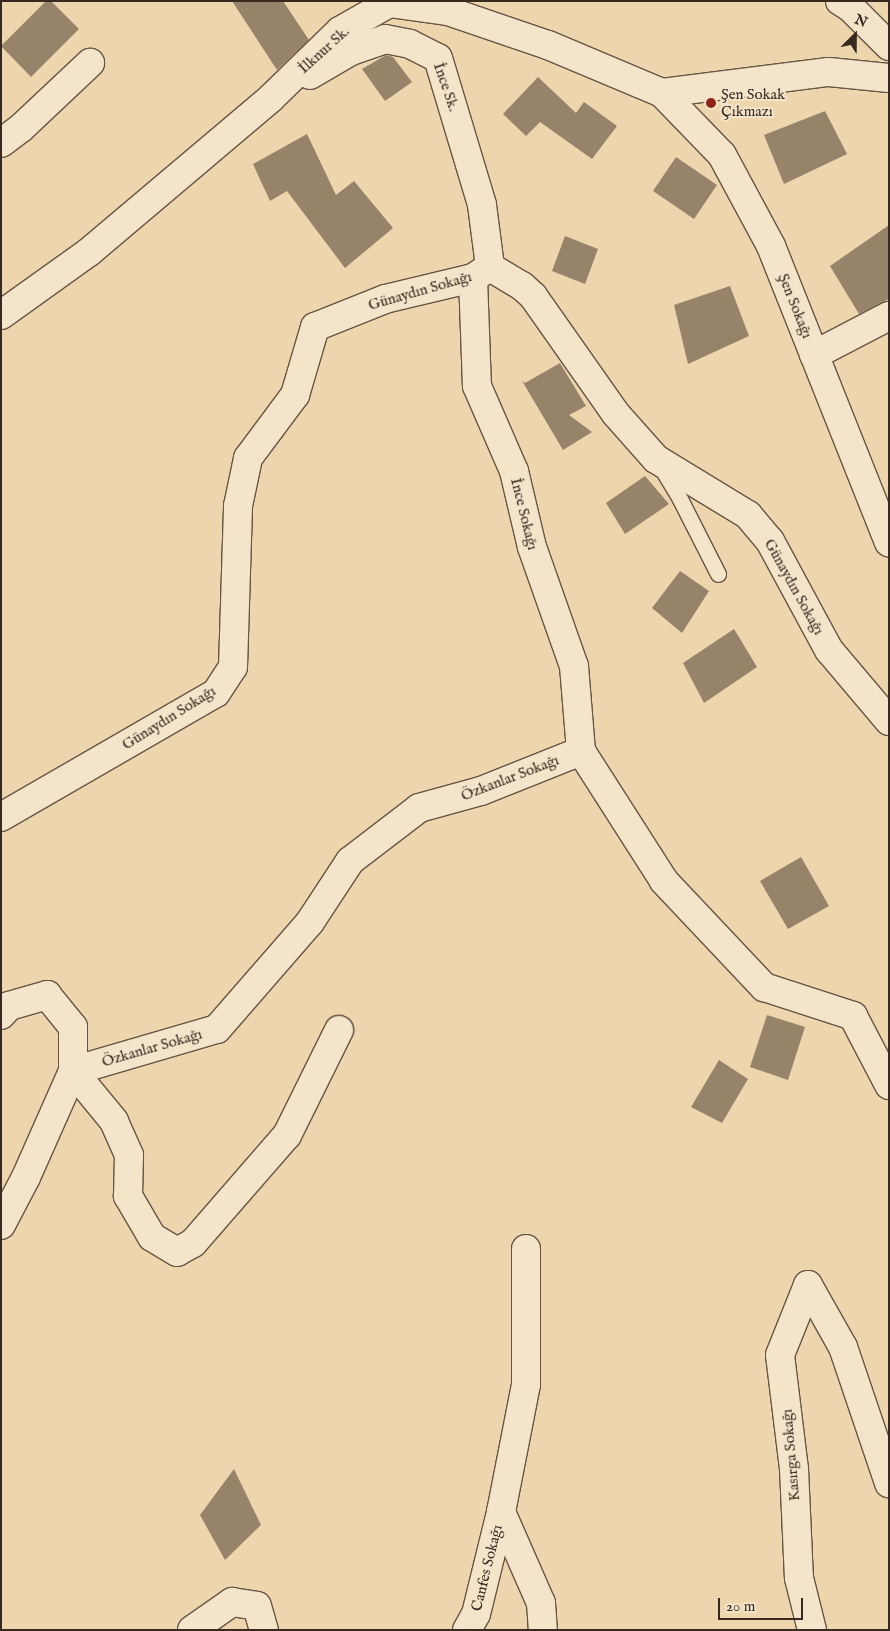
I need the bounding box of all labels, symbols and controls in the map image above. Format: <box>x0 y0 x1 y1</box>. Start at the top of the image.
north arrow <box>830 10 880 60</box>
text: N <box>852 11 870 32</box>
street label: İlknur Sk. <box>295 23 353 77</box>
street label: İnce Sk. <box>429 60 463 114</box>
place label: Şen Sokak Çıkmazı <box>721 85 785 120</box>
marker: Şen Sokak Çıkmazı <box>705 97 717 109</box>
street label: Günaydın Sokağı <box>366 268 474 314</box>
street label: Şen Sokağı <box>774 271 816 341</box>
street label: İnce Sokağı <box>506 476 542 552</box>
street label: Günaydın Sokağı <box>760 536 828 638</box>
street label: Günaydın Sokağı <box>119 682 219 754</box>
street label: Özkanlar Sokağı <box>458 751 562 805</box>
street label: Özkanlar Sokağı <box>100 1025 204 1071</box>
street label: Kasırga Sokağı <box>778 1408 804 1502</box>
street label: Canfes Sokağı <box>468 1523 506 1613</box>
scale bar <box>720 1588 805 1620</box>
text: 20 m <box>726 1597 755 1616</box>

